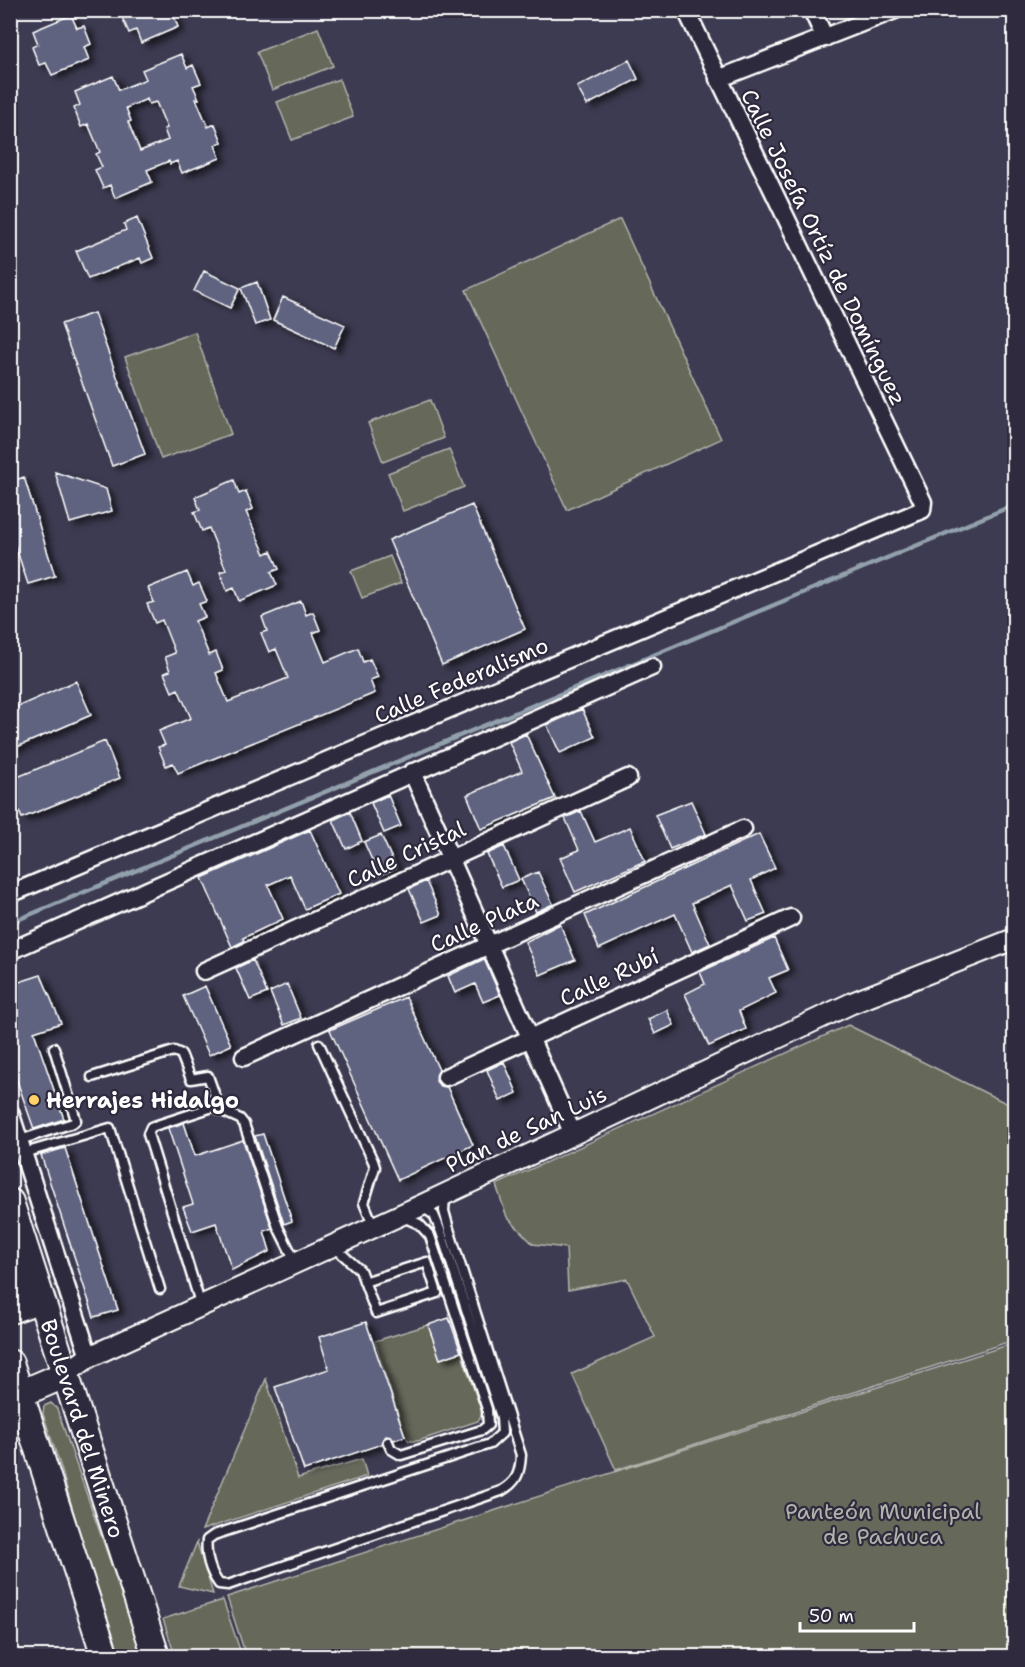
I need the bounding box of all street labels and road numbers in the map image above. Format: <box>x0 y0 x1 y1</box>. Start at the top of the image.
street label: Calle Josefa Ortíz de Domínguez <box>734 84 913 410</box>
street label: Calle Federalismo <box>370 631 553 730</box>
street label: Calle Cristal <box>342 814 471 895</box>
street label: Calle Plata <box>426 886 543 959</box>
street label: Calle Rubí <box>555 942 663 1013</box>
street label: Plan de San Luis <box>441 1079 612 1180</box>
street label: Boulevard del Minero <box>34 1315 131 1542</box>

